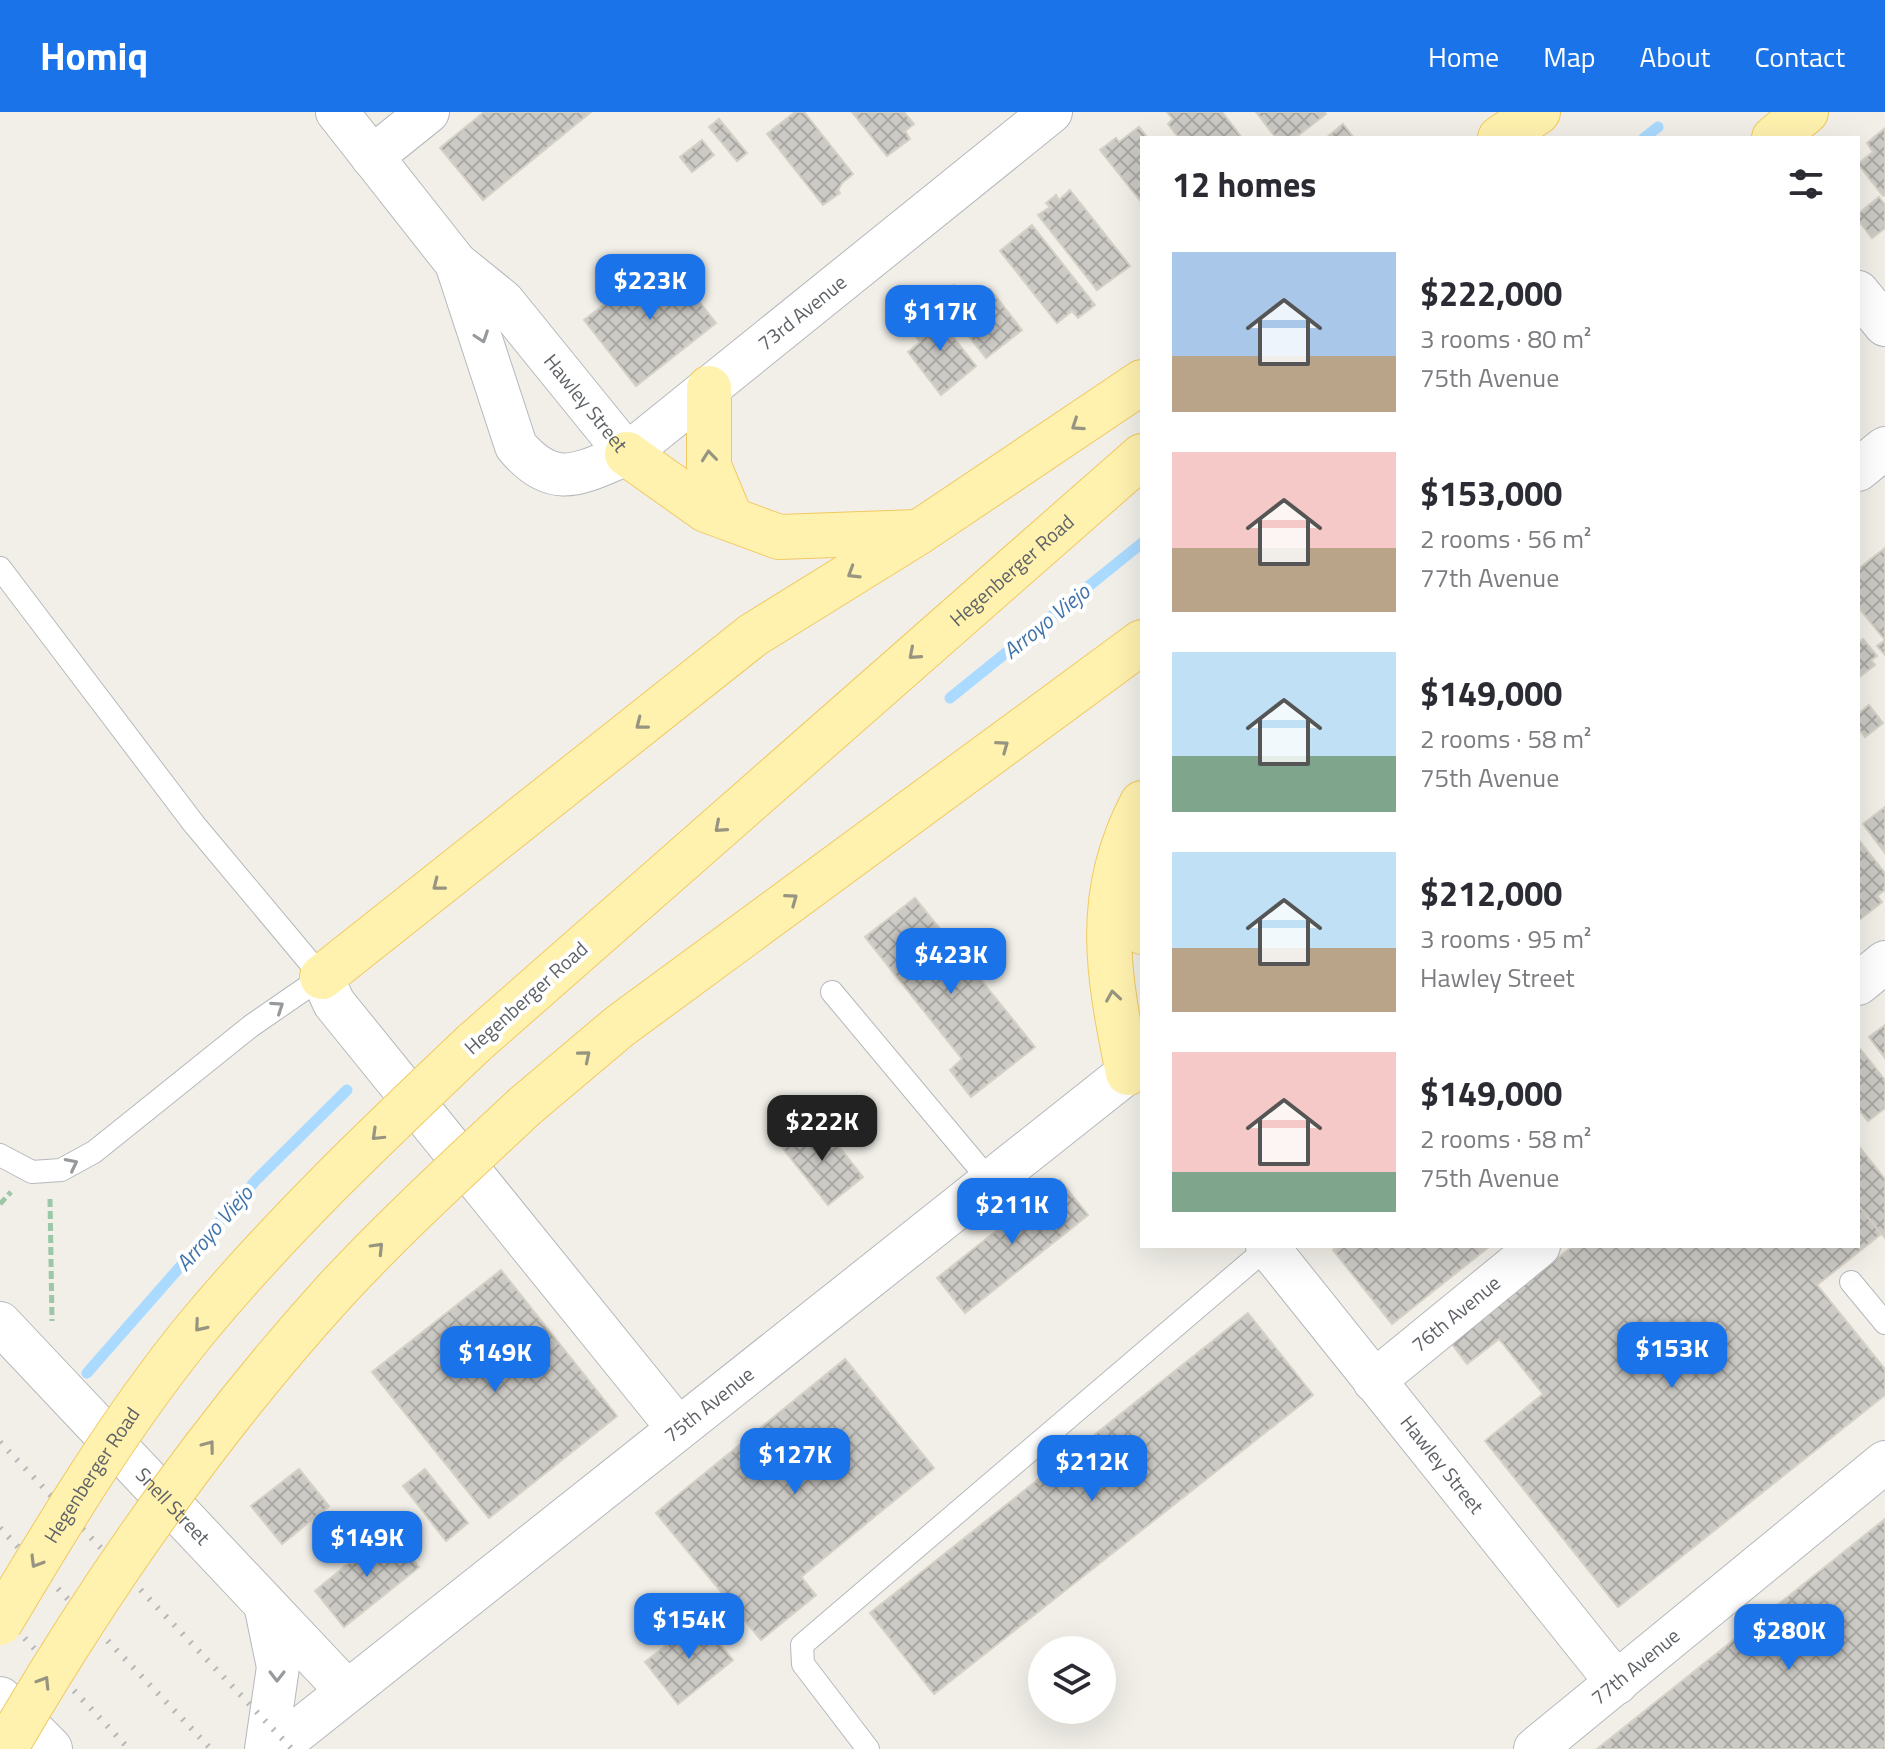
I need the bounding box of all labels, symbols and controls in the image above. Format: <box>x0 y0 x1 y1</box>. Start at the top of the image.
text: Homiq <box>40 27 148 85</box>
text: Home <box>1428 35 1499 78</box>
text: Map <box>1543 35 1596 78</box>
text: About <box>1640 35 1710 78</box>
text: Contact <box>1754 35 1845 78</box>
text: 12 homes <box>1172 158 1316 210</box>
icon: filters <box>1784 162 1828 206</box>
pin: $223K <box>594 254 706 322</box>
text: $223K <box>613 260 687 299</box>
street label: 73rd Avenue <box>751 267 853 358</box>
text: $222,000 <box>1420 267 1562 319</box>
icon: home <box>1236 284 1332 380</box>
pin: $117K <box>884 285 996 353</box>
text: $117K <box>903 291 977 330</box>
text: 3 rooms · 80 m² <box>1420 319 1591 358</box>
one-way arrow <box>473 329 489 343</box>
street label: Hawley Street <box>537 347 636 459</box>
text: 75th Avenue <box>1420 358 1559 397</box>
one-way arrow <box>1072 415 1086 430</box>
one-way arrow <box>700 449 717 462</box>
text: $153,000 <box>1420 467 1562 519</box>
icon: home <box>1236 484 1332 580</box>
street label: Hegenberger Road <box>942 506 1081 633</box>
text: 2 rooms · 56 m² <box>1420 519 1591 558</box>
text: 77th Avenue <box>1420 558 1559 597</box>
one-way arrow <box>847 564 862 579</box>
water label: Arroyo Viejo <box>995 574 1098 667</box>
one-way arrow <box>909 645 924 659</box>
text: $149,000 <box>1420 667 1562 719</box>
icon: home <box>1236 684 1332 780</box>
one-way arrow <box>635 714 650 728</box>
text: 2 rooms · 58 m² <box>1420 719 1591 758</box>
one-way arrow <box>994 742 1008 756</box>
text: 75th Avenue <box>1420 758 1559 797</box>
one-way arrow <box>714 817 729 831</box>
text: $212,000 <box>1420 867 1562 919</box>
one-way arrow <box>432 876 447 890</box>
icon: home <box>1236 884 1332 980</box>
one-way arrow <box>784 894 798 909</box>
text: 3 rooms · 95 m² <box>1420 919 1591 958</box>
pin: $423K <box>895 928 1007 996</box>
street label: Hegenberger Road <box>457 934 594 1062</box>
text: $423K <box>914 934 988 973</box>
text: Hawley Street <box>1420 958 1575 997</box>
one-way arrow <box>1105 989 1122 1003</box>
one-way arrow <box>270 1002 284 1017</box>
one-way arrow <box>576 1051 590 1066</box>
text: $149,000 <box>1420 1067 1562 1119</box>
icon: home <box>1236 1084 1332 1180</box>
pin: $222K <box>766 1095 878 1163</box>
text: $222K <box>785 1101 859 1140</box>
text: 2 rooms · 58 m² <box>1420 1119 1591 1158</box>
one-way arrow <box>372 1126 386 1141</box>
one-way arrow <box>63 1158 78 1173</box>
text: 75th Avenue <box>1420 1158 1559 1197</box>
water label: Arroyo Viejo <box>167 1177 262 1278</box>
pin: $211K <box>956 1178 1068 1246</box>
text: $211K <box>975 1184 1049 1223</box>
one-way arrow <box>368 1243 383 1257</box>
street label: 76th Avenue <box>1404 1268 1507 1359</box>
one-way arrow <box>195 1316 210 1331</box>
pin: $153K <box>1616 1322 1728 1390</box>
pin: $149K <box>439 1326 551 1394</box>
text: $153K <box>1635 1328 1709 1367</box>
text: $149K <box>458 1332 532 1371</box>
street label: 75th Avenue <box>657 1359 760 1450</box>
street label: Hegenberger Road <box>36 1400 147 1549</box>
street label: Hawley Street <box>1393 1408 1492 1520</box>
pin: $127K <box>739 1428 851 1496</box>
text: $127K <box>758 1434 832 1473</box>
pin: $212K <box>1036 1435 1148 1503</box>
one-way arrow <box>199 1440 213 1455</box>
text: $212K <box>1055 1441 1129 1480</box>
street label: Snell Street <box>129 1460 218 1552</box>
pin: $149K <box>311 1511 423 1579</box>
text: $149K <box>330 1517 404 1556</box>
one-way arrow <box>30 1553 46 1568</box>
pin: $154K <box>633 1593 745 1661</box>
text: $154K <box>652 1599 726 1638</box>
pin: $280K <box>1733 1604 1845 1672</box>
text: $280K <box>1752 1610 1826 1649</box>
street label: 77th Avenue <box>1584 1620 1686 1712</box>
map controls <box>1028 1636 1116 1724</box>
button: layers <box>1028 1636 1116 1724</box>
one-way arrow <box>268 1670 286 1683</box>
one-way arrow <box>35 1676 50 1691</box>

